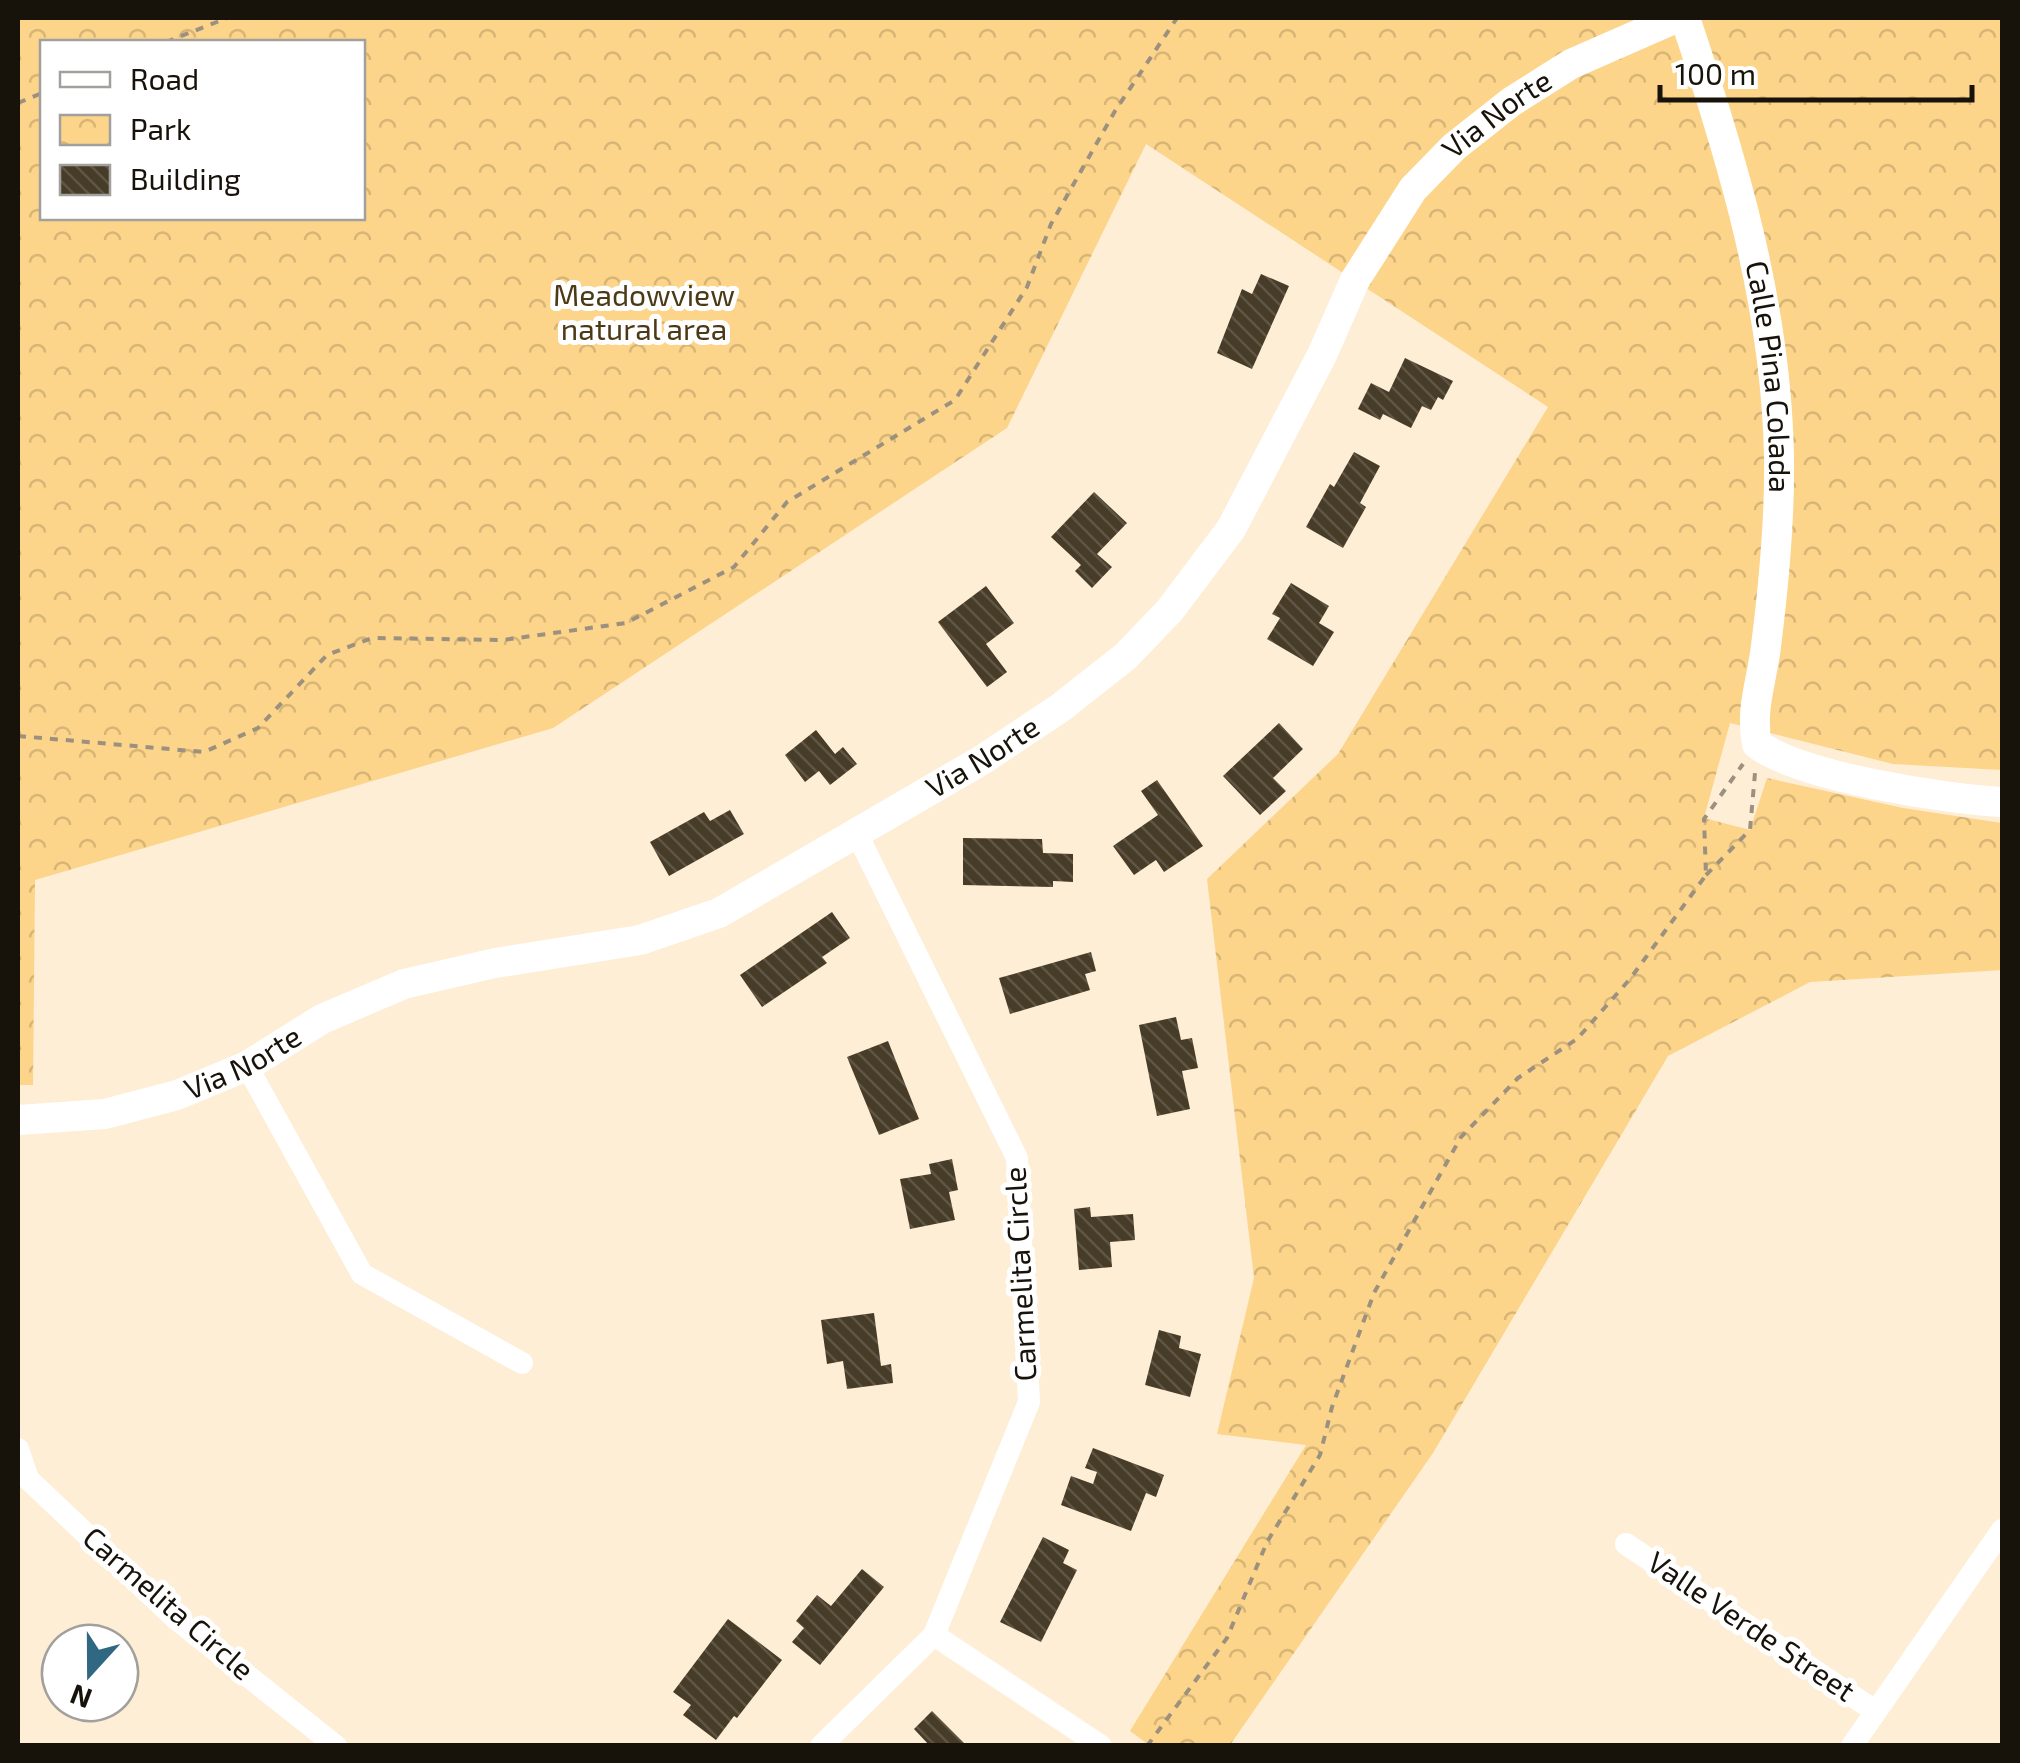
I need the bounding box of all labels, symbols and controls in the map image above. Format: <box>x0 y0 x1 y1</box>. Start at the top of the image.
legend <box>40 40 365 220</box>
scale bar <box>1660 40 1972 102</box>
text: 100 m <box>1675 55 1756 91</box>
text: Road <box>130 60 199 96</box>
street label: Via Norte <box>1433 61 1558 165</box>
text: Park <box>130 110 191 146</box>
text: Building <box>130 160 241 196</box>
street label: Calle Pina Colada <box>1739 257 1799 493</box>
park label: Meadowview natural area <box>553 276 735 346</box>
street label: Via Norte <box>919 707 1045 805</box>
street label: Via Norte <box>179 1017 307 1106</box>
street label: Carmelita Circle <box>995 1166 1043 1382</box>
street label: Carmelita Circle <box>76 1518 262 1687</box>
street label: Valle Verde Street <box>1642 1543 1863 1708</box>
north arrow <box>40 1623 140 1723</box>
text: N <box>65 1678 96 1717</box>

